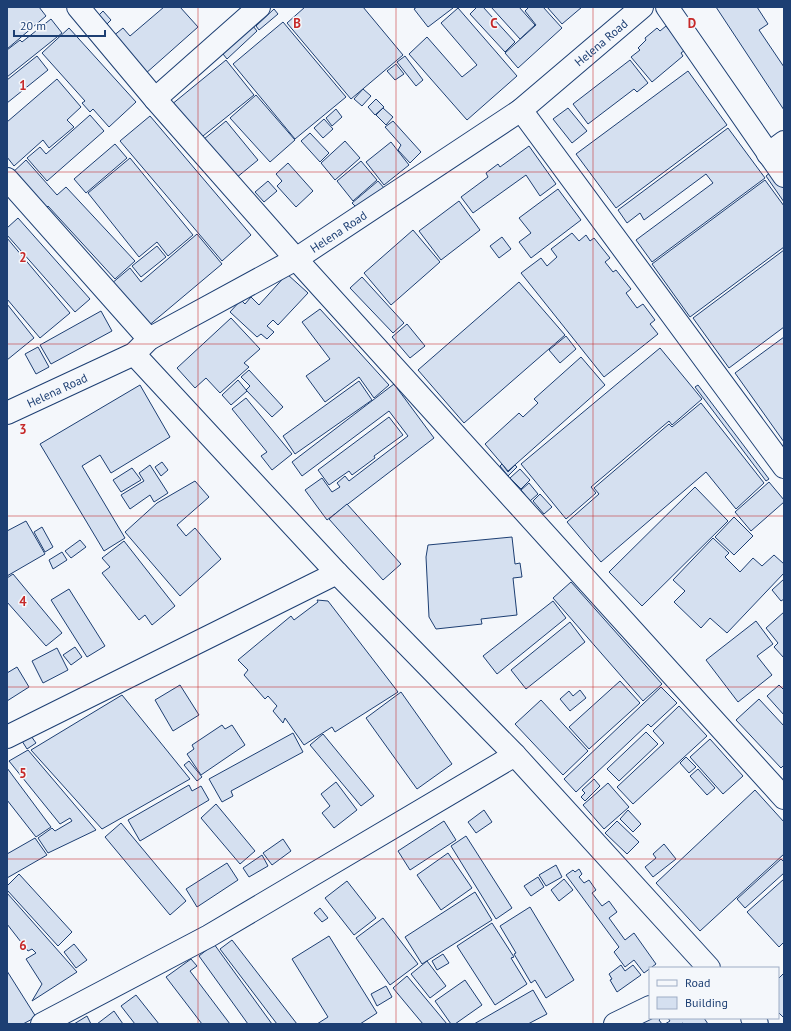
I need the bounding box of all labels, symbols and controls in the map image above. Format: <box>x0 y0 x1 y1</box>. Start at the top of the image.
scale bar <box>14 12 105 38</box>
text: B <box>293 15 301 32</box>
text: C <box>490 15 498 32</box>
street label: Helena Road <box>571 15 630 69</box>
text: D <box>688 15 696 32</box>
text: 20 m <box>20 18 46 33</box>
text: 1 <box>19 77 27 94</box>
street label: Helena Road <box>307 207 369 255</box>
text: 2 <box>19 249 27 266</box>
street label: Helena Road <box>24 369 90 410</box>
text: 3 <box>19 421 27 438</box>
text: 4 <box>19 593 27 610</box>
text: 5 <box>19 765 27 782</box>
text: 6 <box>19 937 27 954</box>
legend <box>649 967 779 1019</box>
text: Road <box>685 975 710 990</box>
text: Building <box>685 995 728 1010</box>

